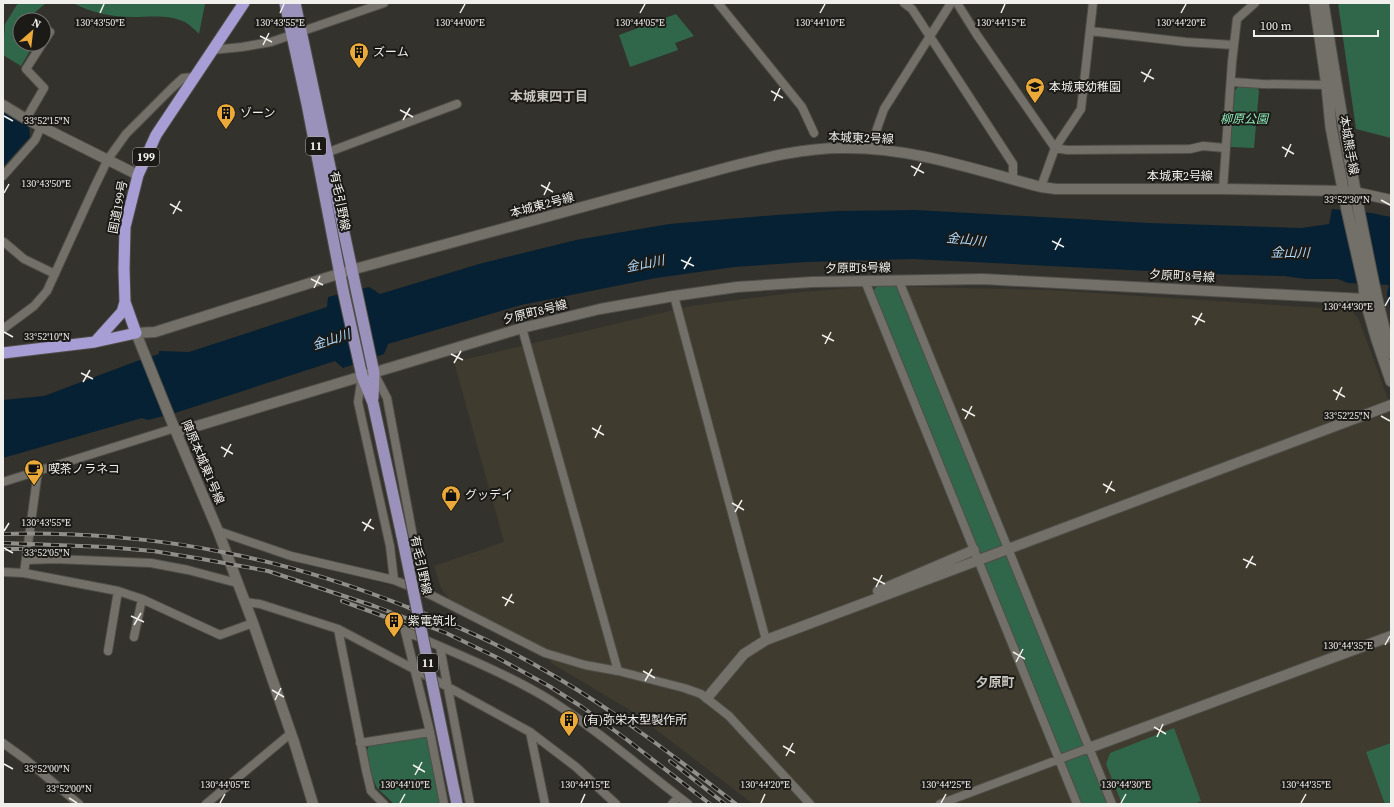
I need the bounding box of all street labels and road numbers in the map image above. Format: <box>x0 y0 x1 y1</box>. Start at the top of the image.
street label: 本城熊手線 <box>1336 114 1362 176</box>
street label: 本城東2号線 <box>828 129 894 147</box>
road number: 11 <box>306 137 326 155</box>
road number: 199 <box>133 148 159 166</box>
street label: 本城東2号線 <box>1147 168 1213 184</box>
street label: 有毛引野線 <box>326 170 354 232</box>
street label: 国道199号 <box>105 179 131 235</box>
street label: 本城東2号線 <box>508 189 576 221</box>
street label: 夕原町8号線 <box>825 259 891 277</box>
street label: 夕原町8号線 <box>1149 266 1215 286</box>
street label: 夕原町8号線 <box>501 296 569 328</box>
street label: 陣原本城東1号線 <box>178 417 228 507</box>
street label: 有毛引野線 <box>407 534 435 596</box>
road number: 11 <box>418 654 438 672</box>

